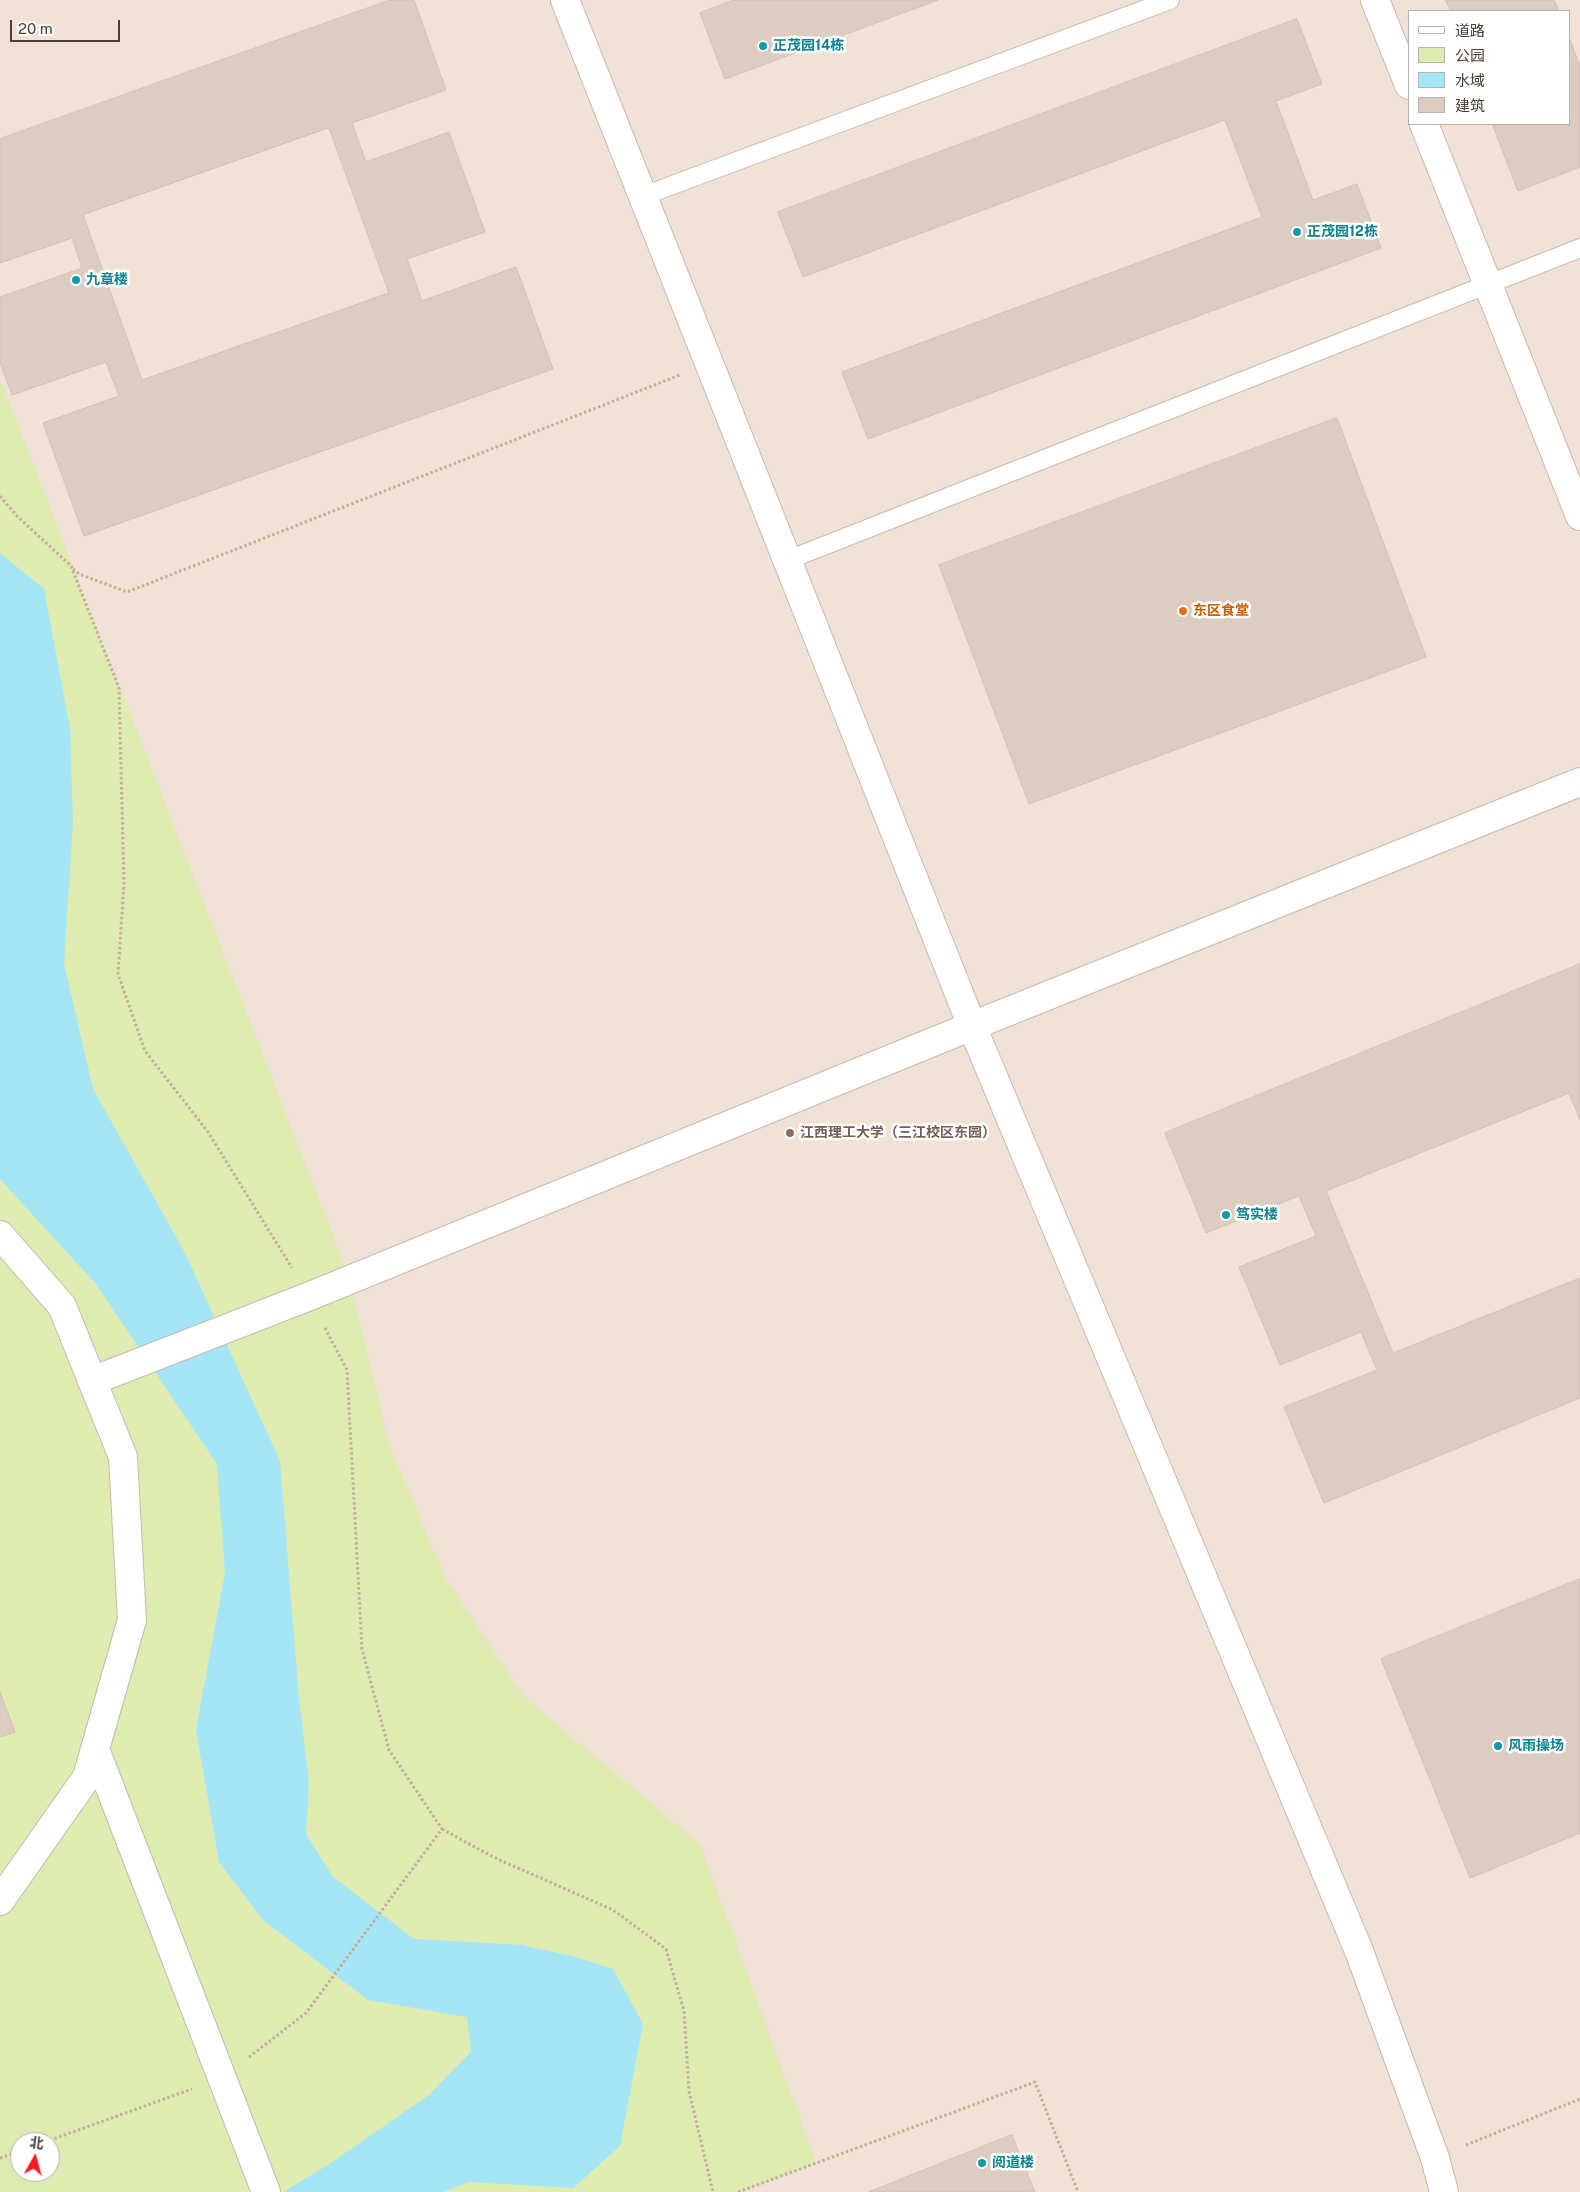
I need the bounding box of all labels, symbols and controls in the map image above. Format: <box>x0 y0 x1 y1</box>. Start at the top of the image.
scale bar <box>12 10 122 42</box>
legend <box>1408 10 1570 125</box>
text: 20 m <box>18 20 53 37</box>
text: 道路 <box>1455 22 1485 39</box>
place label: 正茂园14栋 <box>773 38 844 54</box>
marker: 正茂园14栋 <box>757 40 769 52</box>
text: 公园 <box>1455 47 1485 64</box>
text: 水域 <box>1455 72 1485 89</box>
text: 建筑 <box>1455 97 1485 114</box>
place label: 正茂园12栋 <box>1307 224 1378 240</box>
marker: 正茂园12栋 <box>1291 226 1303 238</box>
place label: 九章楼 <box>86 272 128 288</box>
marker: 九章楼 <box>70 274 82 286</box>
place label: 东区食堂 <box>1193 603 1249 619</box>
marker: 东区食堂 <box>1177 605 1189 617</box>
place label: 江西理工大学（三江校区东园） <box>800 1125 996 1141</box>
marker: 江西理工大学（三江校区东园） <box>784 1127 796 1139</box>
place label: 笃实楼 <box>1236 1207 1278 1223</box>
marker: 笃实楼 <box>1220 1209 1232 1221</box>
place label: 风雨操场 <box>1508 1738 1564 1754</box>
marker: 风雨操场 <box>1492 1740 1504 1752</box>
north arrow <box>10 2132 60 2182</box>
text: 北 <box>29 2134 45 2152</box>
place label: 阅道楼 <box>992 2155 1034 2171</box>
marker: 阅道楼 <box>976 2157 988 2169</box>

